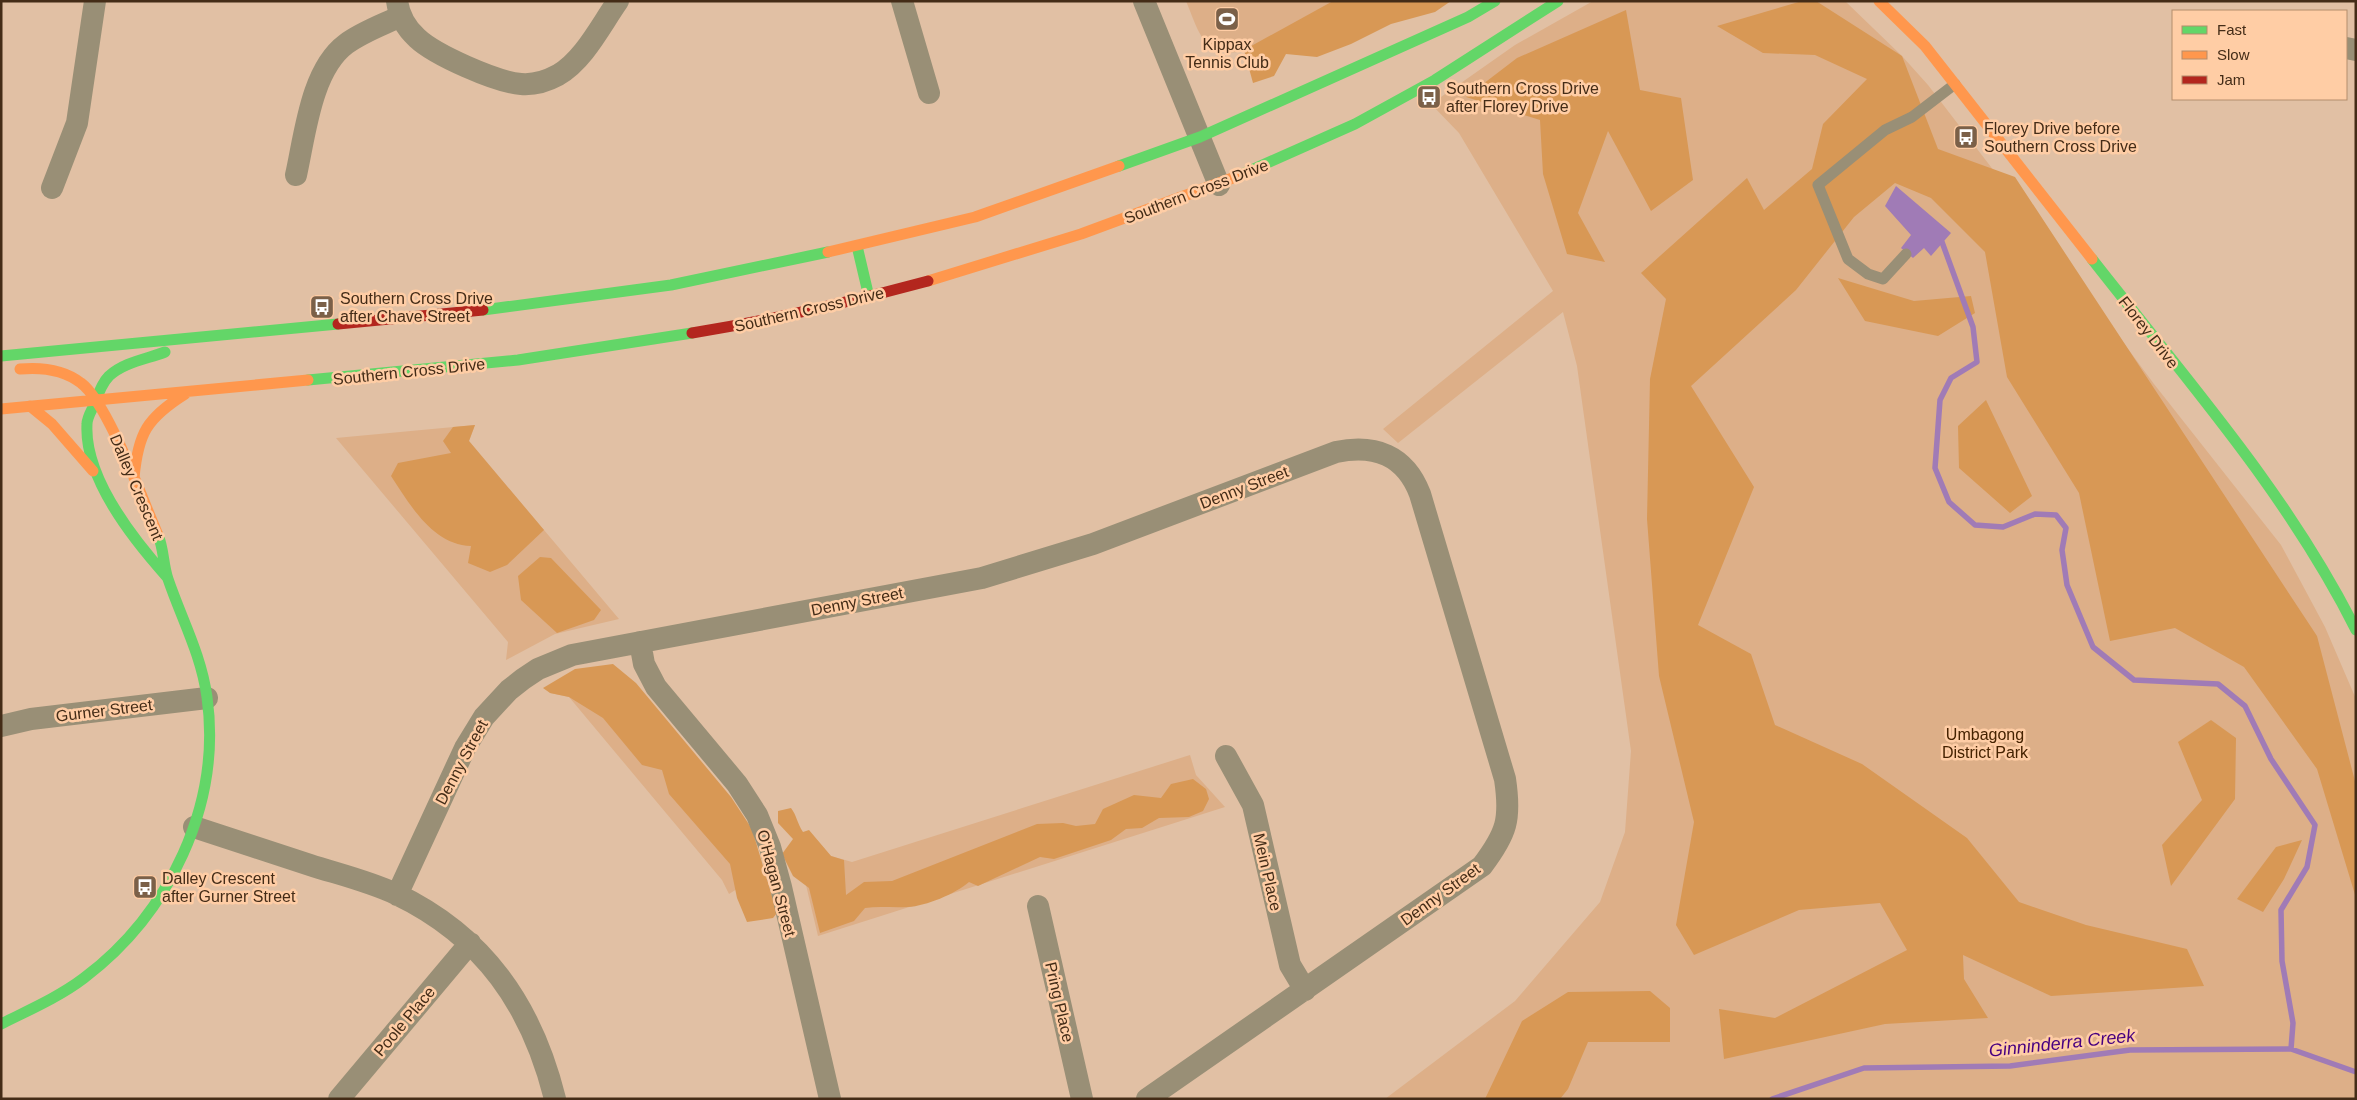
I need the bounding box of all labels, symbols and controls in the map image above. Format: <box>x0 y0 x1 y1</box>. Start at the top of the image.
sports icon: Kippax Tennis Club <box>1214 6 1240 32</box>
legend <box>2172 10 2347 100</box>
text: Fast <box>2217 21 2247 38</box>
place label: Kippax Tennis Club <box>1185 36 1269 71</box>
text: Slow <box>2217 46 2250 63</box>
text: Jam <box>2217 71 2245 88</box>
place label: Southern Cross Drive after Florey Drive <box>1446 80 1599 115</box>
bus stop icon: Southern Cross Drive after Florey Drive <box>1416 84 1442 110</box>
place label: Florey Drive before Southern Cross Drive <box>1984 120 2137 155</box>
bus stop icon: Florey Drive before Southern Cross Drive <box>1953 124 1979 150</box>
street label: Southern Cross Drive <box>1122 156 1271 227</box>
street label: Southern Cross Drive <box>733 284 886 335</box>
place label: Southern Cross Drive after Chave Street <box>340 290 493 325</box>
street label: Florey Drive <box>2115 293 2182 372</box>
bus stop icon: Southern Cross Drive after Chave Street <box>309 294 335 320</box>
street label: Southern Cross Drive <box>332 355 486 388</box>
street label: Dalley Crescent <box>107 432 167 543</box>
street label: Denny Street <box>1198 463 1291 512</box>
street label: Denny Street <box>810 584 905 619</box>
street label: Gurner Street <box>55 696 154 725</box>
street label: Denny Street <box>432 717 491 807</box>
park label: Umbagong District Park <box>1942 726 2029 761</box>
street label: O'Hagan Street <box>754 828 799 939</box>
street label: Mein Place <box>1250 832 1285 913</box>
street label: Denny Street <box>1398 860 1484 929</box>
place label: Dalley Crescent after Gurner Street <box>162 870 296 905</box>
bus stop icon: Dalley Crescent after Gurner Street <box>132 874 158 900</box>
street label: Pring Place <box>1042 960 1077 1044</box>
street label: Poole Place <box>370 983 438 1059</box>
water label: Ginninderra Creek <box>1988 1025 2137 1061</box>

